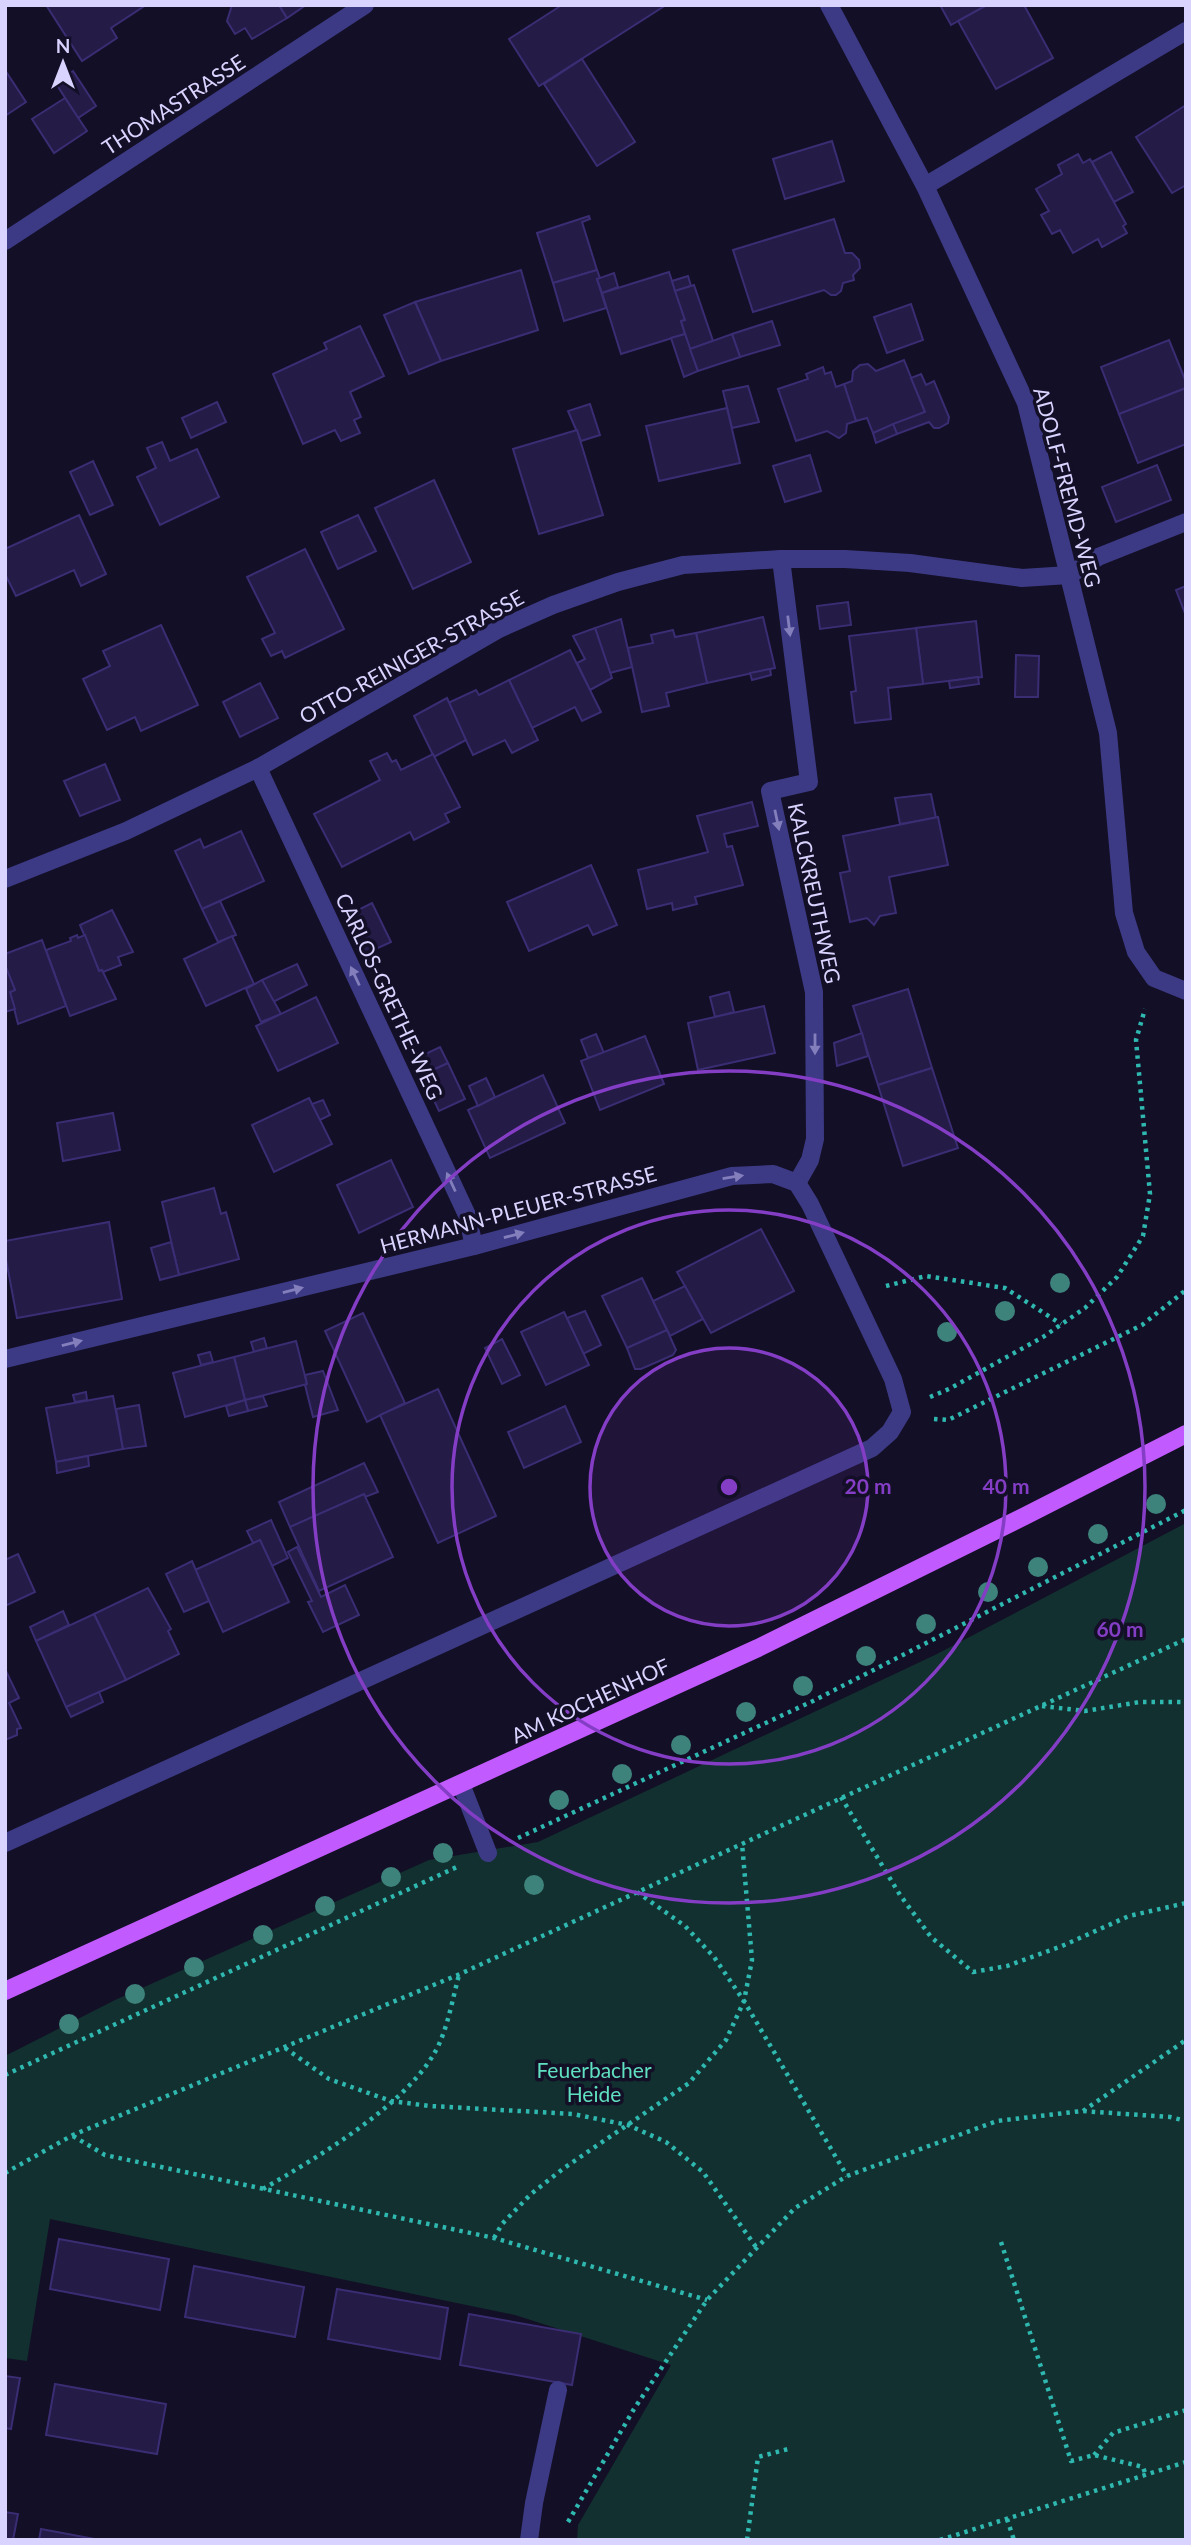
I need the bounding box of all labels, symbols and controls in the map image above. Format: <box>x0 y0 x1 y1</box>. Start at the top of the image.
north arrow <box>28 28 98 98</box>
text: N <box>56 34 70 57</box>
street label: THOMASTRASSE <box>97 49 249 159</box>
street label: ADOLF-FREMD-WEG <box>1029 384 1107 590</box>
street label: OTTO-REINIGER-STRASSE <box>295 584 527 728</box>
one-way arrow <box>784 615 795 637</box>
street label: KALCKREUTHWEG <box>784 800 846 986</box>
one-way arrow <box>771 809 782 831</box>
street label: CARLOS-GRETHE-WEG <box>331 889 449 1103</box>
one-way arrow <box>349 966 361 986</box>
one-way arrow <box>809 1033 821 1055</box>
street label: HERMANN-PLEUER-STRASSE <box>377 1160 659 1258</box>
one-way arrow <box>722 1171 744 1182</box>
one-way arrow <box>445 1172 457 1192</box>
one-way arrow <box>503 1230 524 1240</box>
one-way arrow <box>282 1284 304 1295</box>
one-way arrow <box>61 1338 83 1349</box>
text: 20 m <box>844 1473 892 1498</box>
text: 40 m <box>982 1473 1030 1498</box>
centre of rings <box>717 1475 741 1499</box>
text: 60 m <box>1096 1616 1144 1641</box>
street label: AM KOCHENHOF <box>507 1652 673 1748</box>
park label: Feuerbacher Heide <box>536 2057 652 2106</box>

